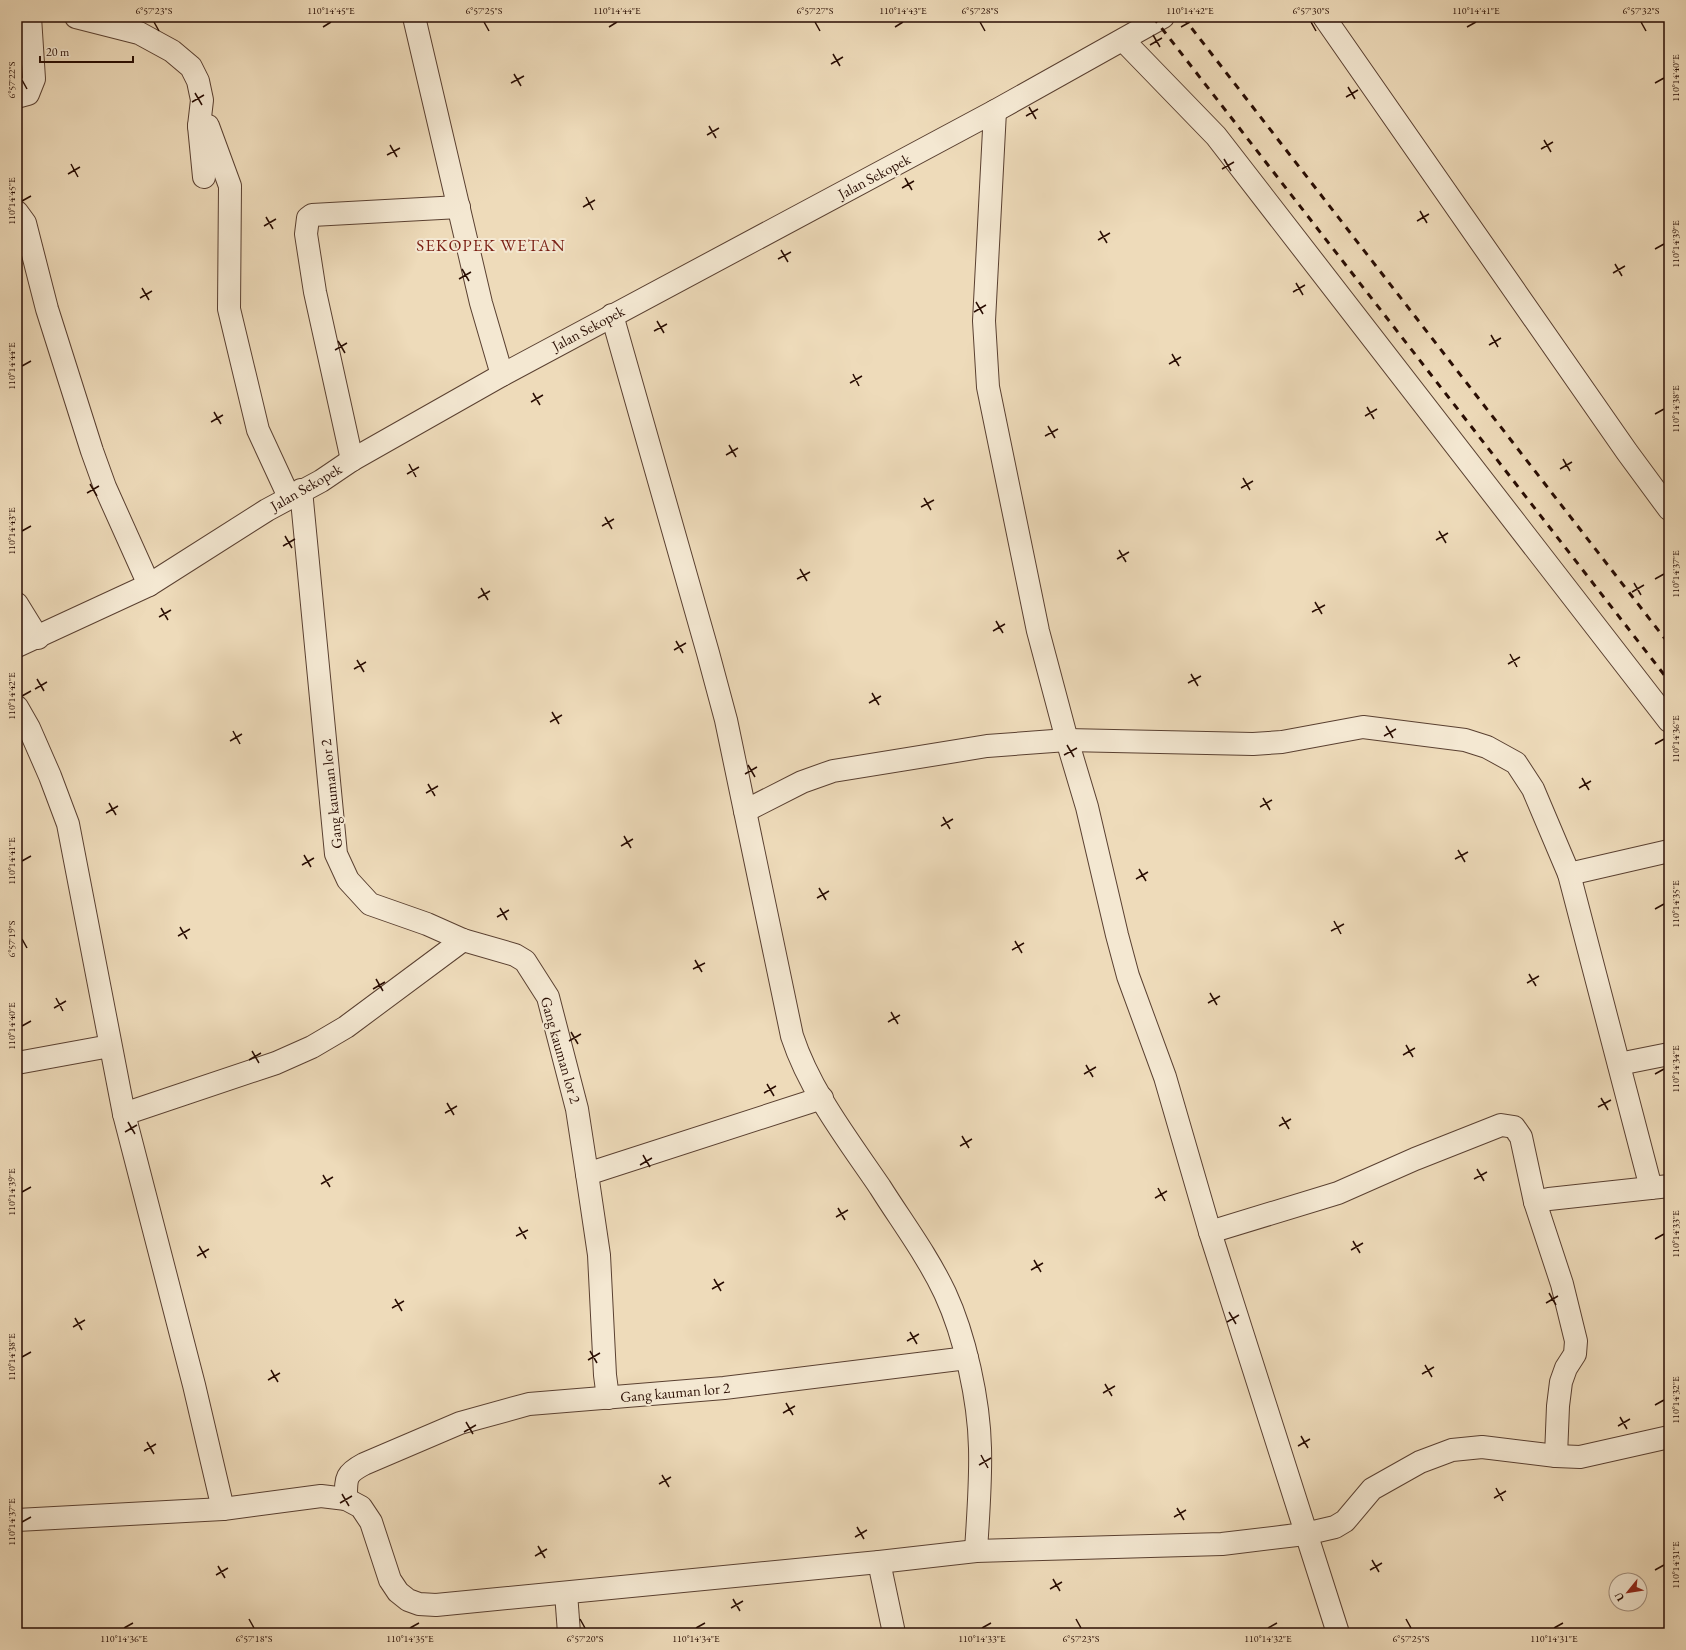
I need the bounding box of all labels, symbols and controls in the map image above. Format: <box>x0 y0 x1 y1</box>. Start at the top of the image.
text: 6°57'23"S <box>136 4 173 17</box>
text: 110°14'45"E <box>307 4 355 17</box>
text: 6°57'25"S <box>466 4 503 17</box>
text: 110°14'44"E <box>593 4 641 17</box>
text: 6°57'27"S <box>797 4 834 17</box>
text: 110°14'43"E <box>879 4 927 17</box>
text: 6°57'28"S <box>962 4 999 17</box>
text: 110°14'42"E <box>1166 4 1214 17</box>
text: 6°57'30"S <box>1293 4 1330 17</box>
text: 110°14'41"E <box>1452 4 1500 17</box>
text: 6°57'32"S <box>1623 4 1660 17</box>
scale bar <box>40 38 133 64</box>
text: 20 m <box>46 44 70 60</box>
text: 110°14'40"E <box>1669 54 1682 102</box>
text: 6°57'22"S <box>5 61 18 98</box>
street label: Jalan Sekopek <box>833 148 914 204</box>
text: 110°14'45"E <box>5 177 18 225</box>
text: 110°14'39"E <box>1669 220 1682 268</box>
district label: SEKOPEK WETAN <box>416 234 566 256</box>
street label: Jalan Sekopek <box>547 300 628 356</box>
text: 110°14'44"E <box>5 342 18 390</box>
text: 110°14'38"E <box>1669 385 1682 433</box>
street label: Jalan Sekopek <box>265 458 346 516</box>
text: 110°14'43"E <box>5 507 18 555</box>
text: 110°14'37"E <box>1669 550 1682 598</box>
text: 110°14'42"E <box>5 672 18 720</box>
text: 110°14'36"E <box>1669 715 1682 763</box>
street label: Gang kauman lor 2 <box>316 737 346 850</box>
text: 110°14'41"E <box>5 837 18 885</box>
text: 110°14'35"E <box>1669 880 1682 928</box>
text: 6°57'19"S <box>5 920 18 957</box>
street label: Gang kauman lor 2 <box>537 994 586 1106</box>
text: 110°14'40"E <box>5 1002 18 1050</box>
text: 110°14'34"E <box>1669 1045 1682 1093</box>
text: 110°14'39"E <box>5 1168 18 1216</box>
text: 110°14'33"E <box>1669 1210 1682 1258</box>
text: 110°14'38"E <box>5 1333 18 1381</box>
text: 110°14'32"E <box>1669 1376 1682 1424</box>
street label: Gang kauman lor 2 <box>619 1378 731 1406</box>
text: 110°14'37"E <box>5 1498 18 1546</box>
text: 110°14'31"E <box>1669 1541 1682 1589</box>
north arrow <box>1608 1572 1648 1612</box>
text: U <box>1611 1589 1627 1604</box>
text: 110°14'36"E <box>100 1632 148 1645</box>
text: 6°57'18"S <box>236 1632 273 1645</box>
text: 110°14'35"E <box>386 1632 434 1645</box>
text: 6°57'20"S <box>567 1632 604 1645</box>
text: 110°14'34"E <box>672 1632 720 1645</box>
text: 110°14'33"E <box>958 1632 1006 1645</box>
text: 6°57'23"S <box>1063 1632 1100 1645</box>
text: 110°14'32"E <box>1244 1632 1292 1645</box>
text: 6°57'25"S <box>1393 1632 1430 1645</box>
text: 110°14'31"E <box>1530 1632 1578 1645</box>

